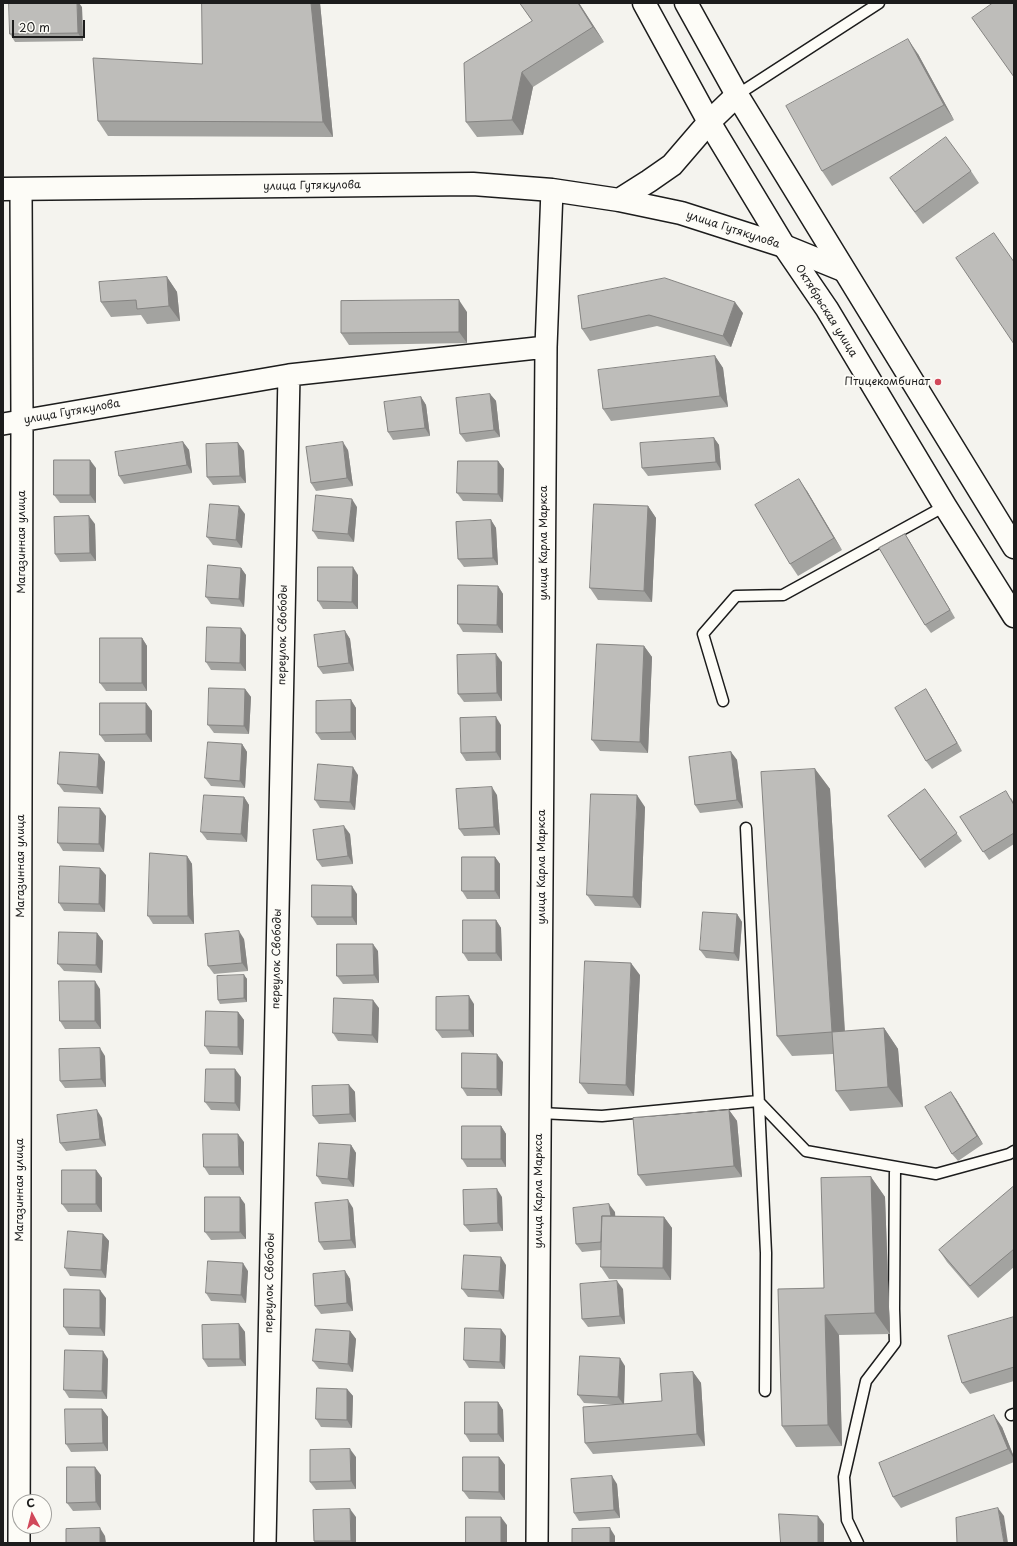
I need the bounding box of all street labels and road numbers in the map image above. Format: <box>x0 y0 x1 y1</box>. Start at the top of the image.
street label: улица Гутякулова <box>263 179 361 193</box>
street label: улица Гутякулова <box>685 209 781 251</box>
street label: Октябрьская улица <box>792 262 860 360</box>
street label: улица Гутякулова <box>23 397 121 427</box>
street label: улица Карла Маркса <box>537 485 551 601</box>
street label: Магазинная улица <box>15 490 29 594</box>
street label: переулок Свободы <box>276 585 290 685</box>
street label: улица Карла Маркса <box>535 809 549 925</box>
street label: Магазинная улица <box>14 814 28 918</box>
street label: переулок Свободы <box>270 909 284 1009</box>
street label: улица Карла Маркса <box>532 1133 546 1249</box>
street label: Магазинная улица <box>13 1138 27 1242</box>
street label: переулок Свободы <box>263 1233 277 1333</box>

